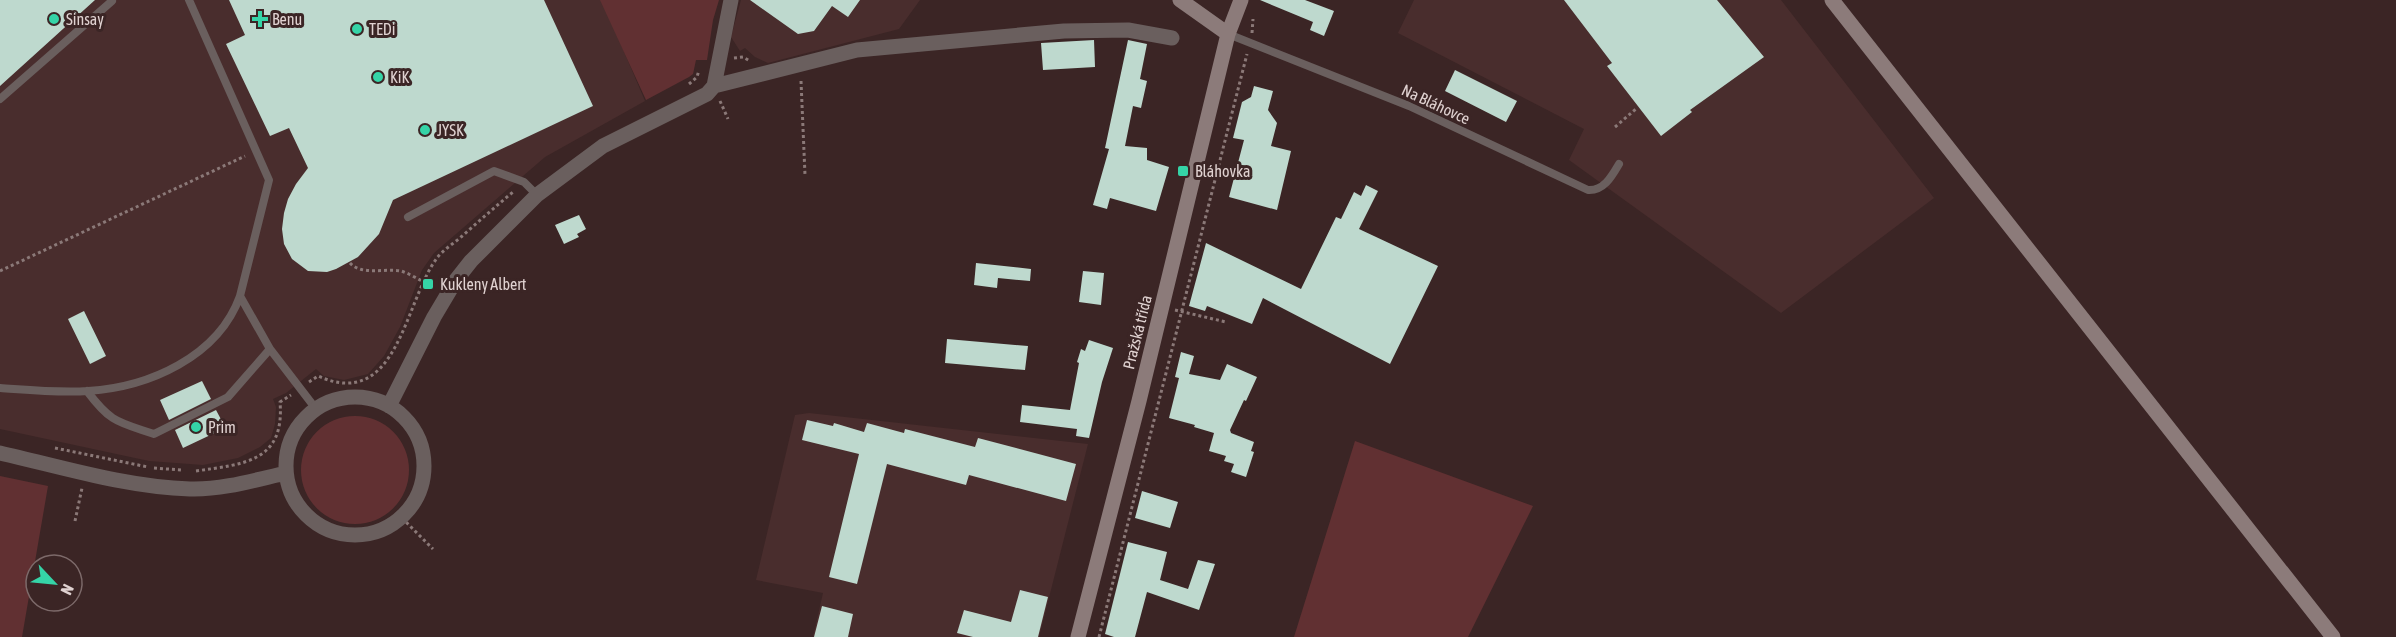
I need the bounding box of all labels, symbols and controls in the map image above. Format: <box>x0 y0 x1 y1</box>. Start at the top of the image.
place label: Sinsay <box>66 10 104 29</box>
place label: Benu <box>272 10 302 28</box>
marker: Sinsay <box>47 12 61 26</box>
marker: Benu <box>253 12 267 26</box>
place label: TEDi <box>369 20 395 38</box>
marker: TEDi <box>350 22 364 36</box>
place label: KiK <box>390 68 410 86</box>
marker: KiK <box>371 70 385 84</box>
street label: Na Bláhovce <box>1399 80 1473 128</box>
place label: JYSK <box>437 121 464 139</box>
marker: JYSK <box>418 123 432 137</box>
place label: Bláhovka <box>1195 162 1250 180</box>
marker: Bláhovka <box>1176 164 1190 178</box>
place label: Kukleny Albert <box>440 275 527 294</box>
marker: Kukleny Albert <box>421 277 435 291</box>
street label: Pražská třída <box>1119 293 1155 371</box>
place label: Prim <box>208 418 236 436</box>
marker: Prim <box>189 420 203 434</box>
north arrow <box>24 553 84 613</box>
text: N <box>57 581 78 598</box>

